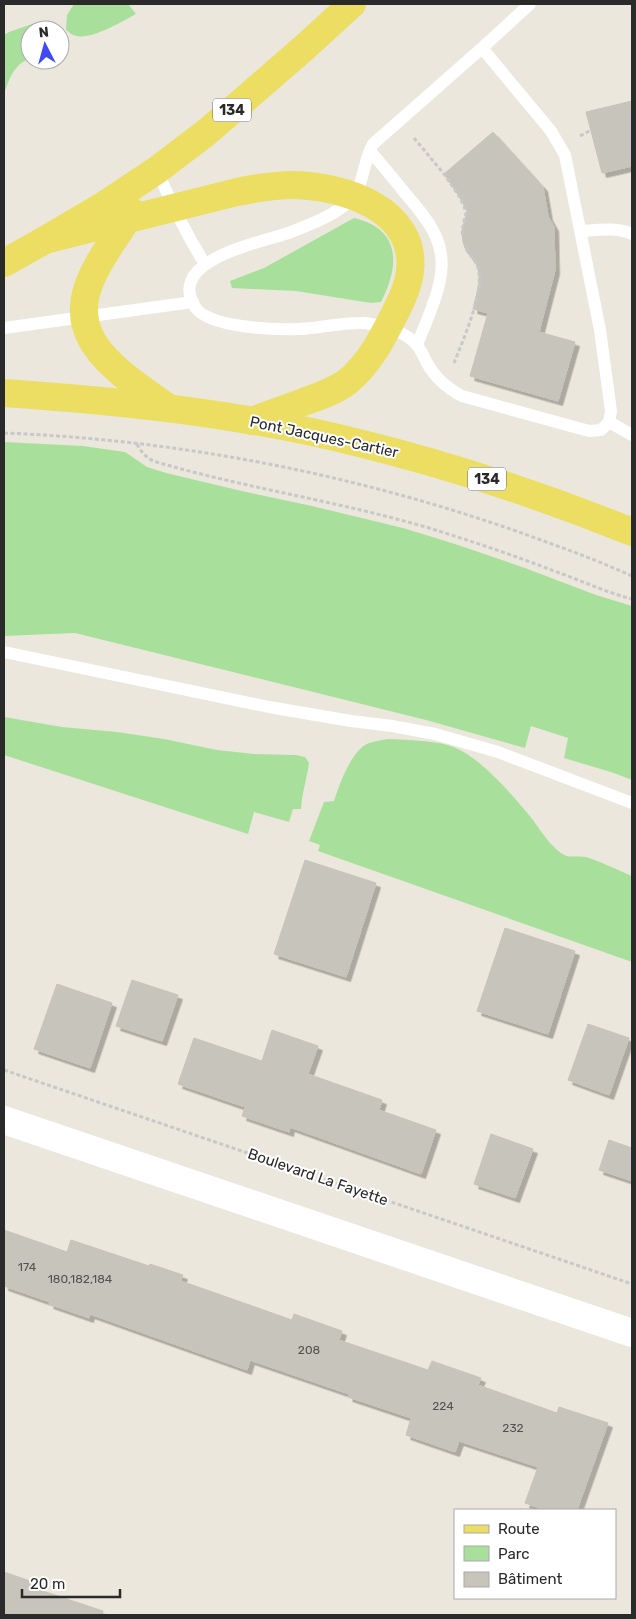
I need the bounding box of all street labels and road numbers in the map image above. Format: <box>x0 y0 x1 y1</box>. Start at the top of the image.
road number: 134 <box>213 98 251 122</box>
street label: Pont Jacques-Cartier <box>248 412 400 462</box>
road number: 134 <box>468 468 506 490</box>
street label: Boulevard La Fayette <box>245 1145 391 1209</box>

